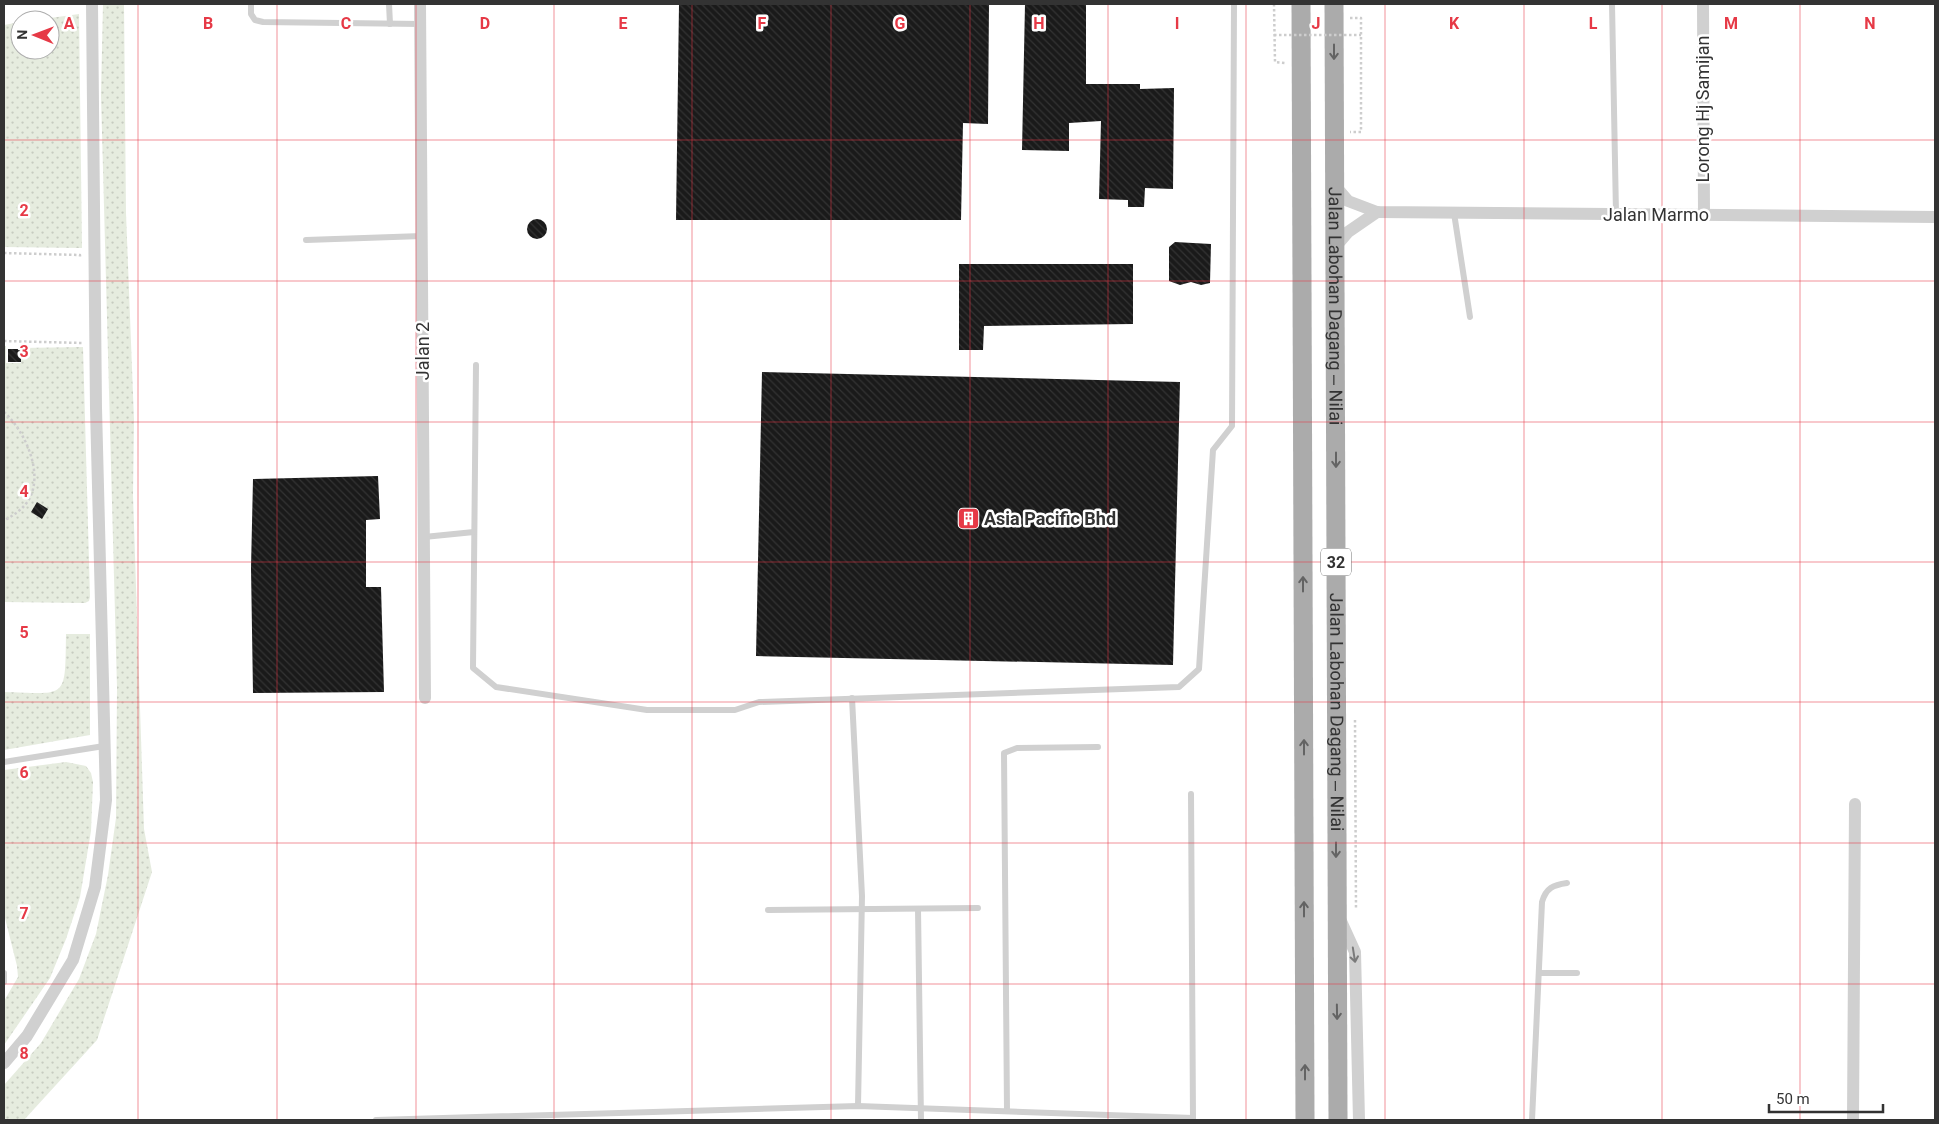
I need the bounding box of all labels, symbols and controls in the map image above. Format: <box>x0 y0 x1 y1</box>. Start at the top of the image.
north arrow <box>10 10 60 60</box>
text: A <box>64 14 75 33</box>
text: B <box>203 14 213 33</box>
text: C <box>341 14 351 33</box>
text: D <box>480 14 490 33</box>
text: E <box>619 14 628 33</box>
text: F <box>758 14 767 33</box>
text: G <box>895 14 906 33</box>
text: H <box>1033 14 1045 33</box>
text: I <box>1175 14 1179 33</box>
text: J <box>1312 14 1320 33</box>
text: K <box>1449 14 1460 33</box>
text: L <box>1589 14 1598 33</box>
text: M <box>1724 14 1738 33</box>
text: N <box>1864 14 1876 33</box>
text: N <box>14 30 30 40</box>
street label: Lorong Hj Samijan <box>1692 36 1713 182</box>
one-way arrow <box>1329 44 1339 60</box>
street label: Jalan Labohan Dagang ‒ Nilai <box>1325 187 1347 425</box>
text: 2 <box>19 201 29 220</box>
street label: Jalan Marmo <box>1603 204 1709 225</box>
street label: Jalan 2 <box>412 322 433 380</box>
text: 3 <box>19 342 29 361</box>
one-way arrow <box>1331 452 1341 468</box>
text: 4 <box>19 482 29 501</box>
building icon: Asia Pacific Bhd <box>956 507 980 531</box>
place label: Asia Pacific Bhd <box>984 508 1116 529</box>
road number: 32 <box>1321 548 1351 576</box>
one-way arrow <box>1298 576 1308 592</box>
street label: Jalan Labohan Dagang ‒ Nilai <box>1326 593 1348 831</box>
text: 5 <box>19 623 29 642</box>
one-way arrow <box>1299 739 1309 755</box>
text: 6 <box>19 763 29 782</box>
one-way arrow <box>1331 842 1341 858</box>
one-way arrow <box>1299 901 1309 918</box>
text: 7 <box>19 904 29 923</box>
one-way arrow <box>1349 946 1359 962</box>
one-way arrow <box>1332 1004 1342 1020</box>
text: 8 <box>19 1044 29 1063</box>
one-way arrow <box>1300 1064 1310 1080</box>
scale bar <box>1769 1082 1883 1114</box>
text: 50 m <box>1776 1090 1810 1108</box>

